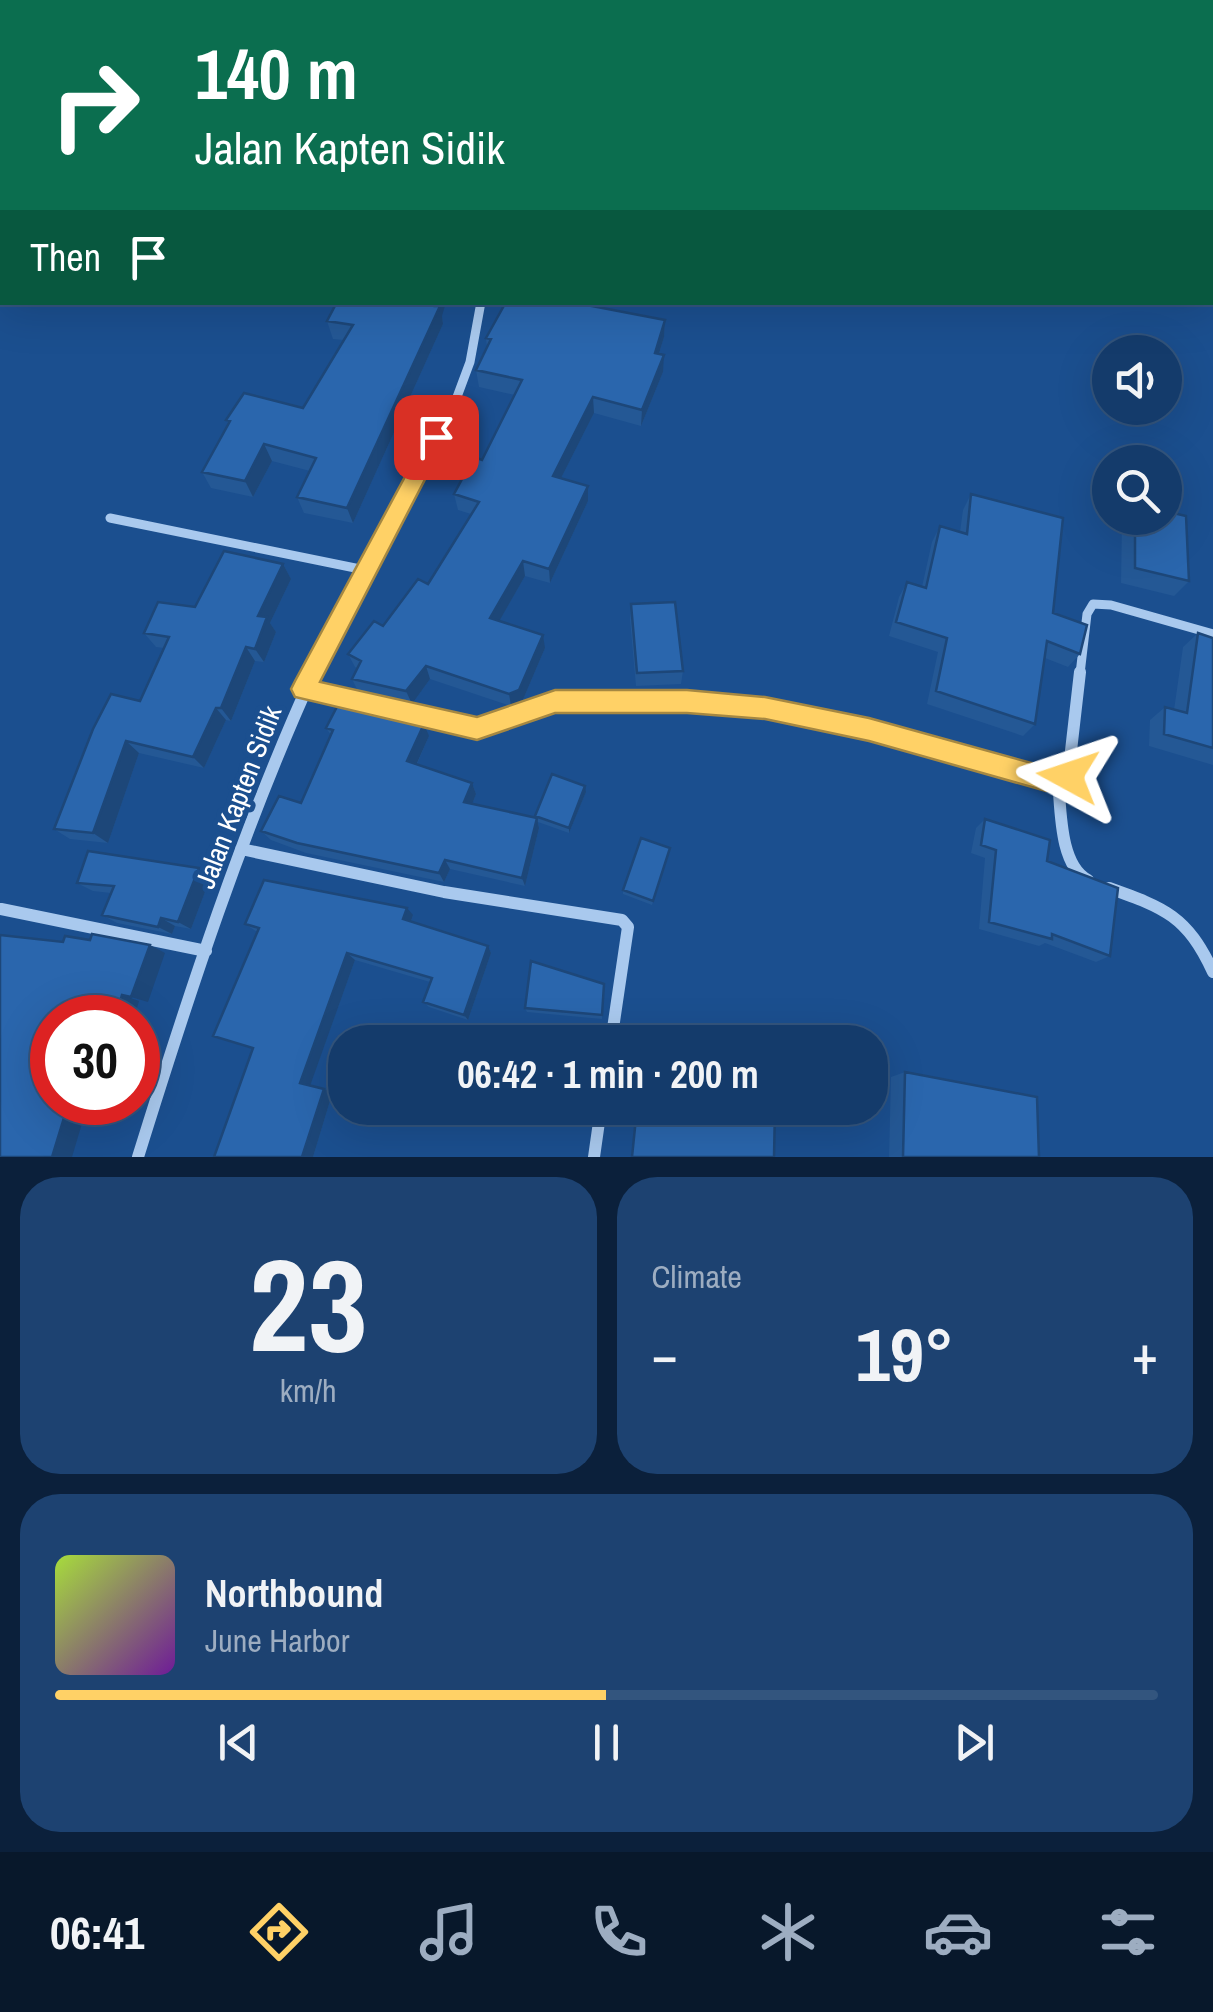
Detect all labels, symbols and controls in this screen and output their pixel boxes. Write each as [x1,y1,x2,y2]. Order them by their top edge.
text: 140 m [195,27,358,121]
icon: right [30,40,160,170]
text: Jalan Kapten Sidik [195,117,505,178]
icon: arrive [121,230,176,285]
text: Then [30,232,101,283]
map controls [1092,335,1182,535]
button: sound [1092,335,1182,425]
pin [394,395,479,480]
icon: arrive [409,410,464,465]
button: search [1092,445,1182,535]
street label: Jalan Kapten Sidik [186,700,290,894]
position arrow [1016,724,1120,828]
speed limit sign: 30 [30,995,160,1125]
text: 06:42 · 1 min · 200 m [457,1049,759,1100]
text: 23 [249,1216,368,1392]
text: Climate [652,1255,742,1298]
text: 19° [856,1303,954,1404]
text: − [652,1317,678,1391]
text: + [1132,1317,1158,1391]
text: km/h [280,1369,337,1412]
text: Northbound [205,1568,383,1619]
text: June Harbor [205,1619,349,1662]
icon: previous [211,1715,266,1770]
icon: pause [579,1715,634,1770]
icon: next [947,1715,1002,1770]
icon: directions [244,1897,314,1967]
icon: music [414,1897,484,1967]
icon: phone [584,1897,654,1967]
icon: climate [753,1897,823,1967]
icon: car [923,1897,993,1967]
icon: filters [1093,1897,1163,1967]
text: 06:41 [50,1902,144,1963]

